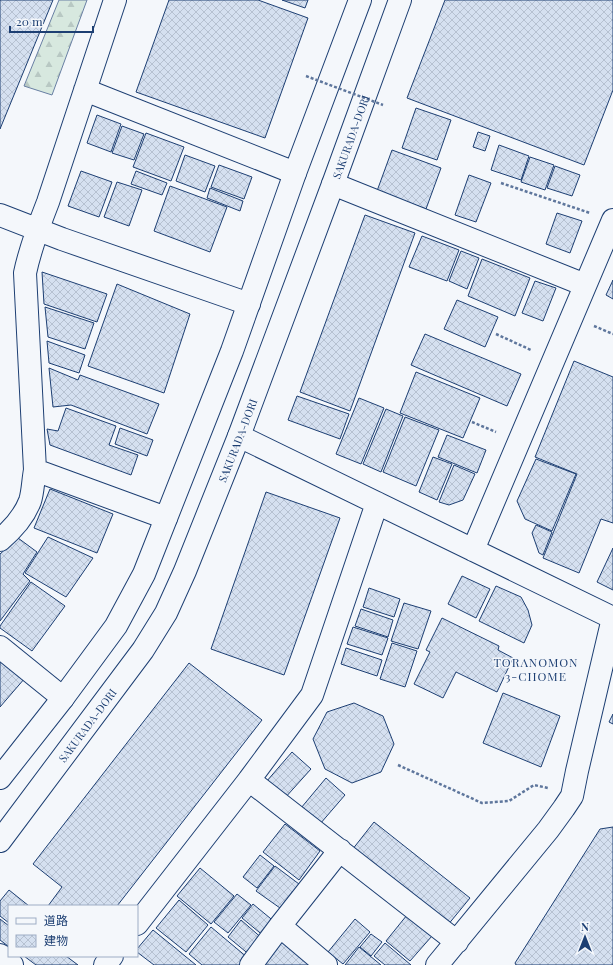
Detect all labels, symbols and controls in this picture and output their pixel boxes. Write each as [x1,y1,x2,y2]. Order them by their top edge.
scale bar [10,8,93,34]
text: 20 m [16,13,43,29]
street label: SAKURADA-DORI [328,92,372,181]
street label: SAKURADA-DORI [214,396,260,484]
district label: TORANOMON 3-CHOME [493,654,579,684]
street label: SAKURADA-DORI [54,685,120,765]
legend [8,905,138,957]
text: 道路 [44,912,68,928]
north arrow [565,917,605,957]
text: N [581,919,589,934]
text: 建物 [44,932,68,948]

